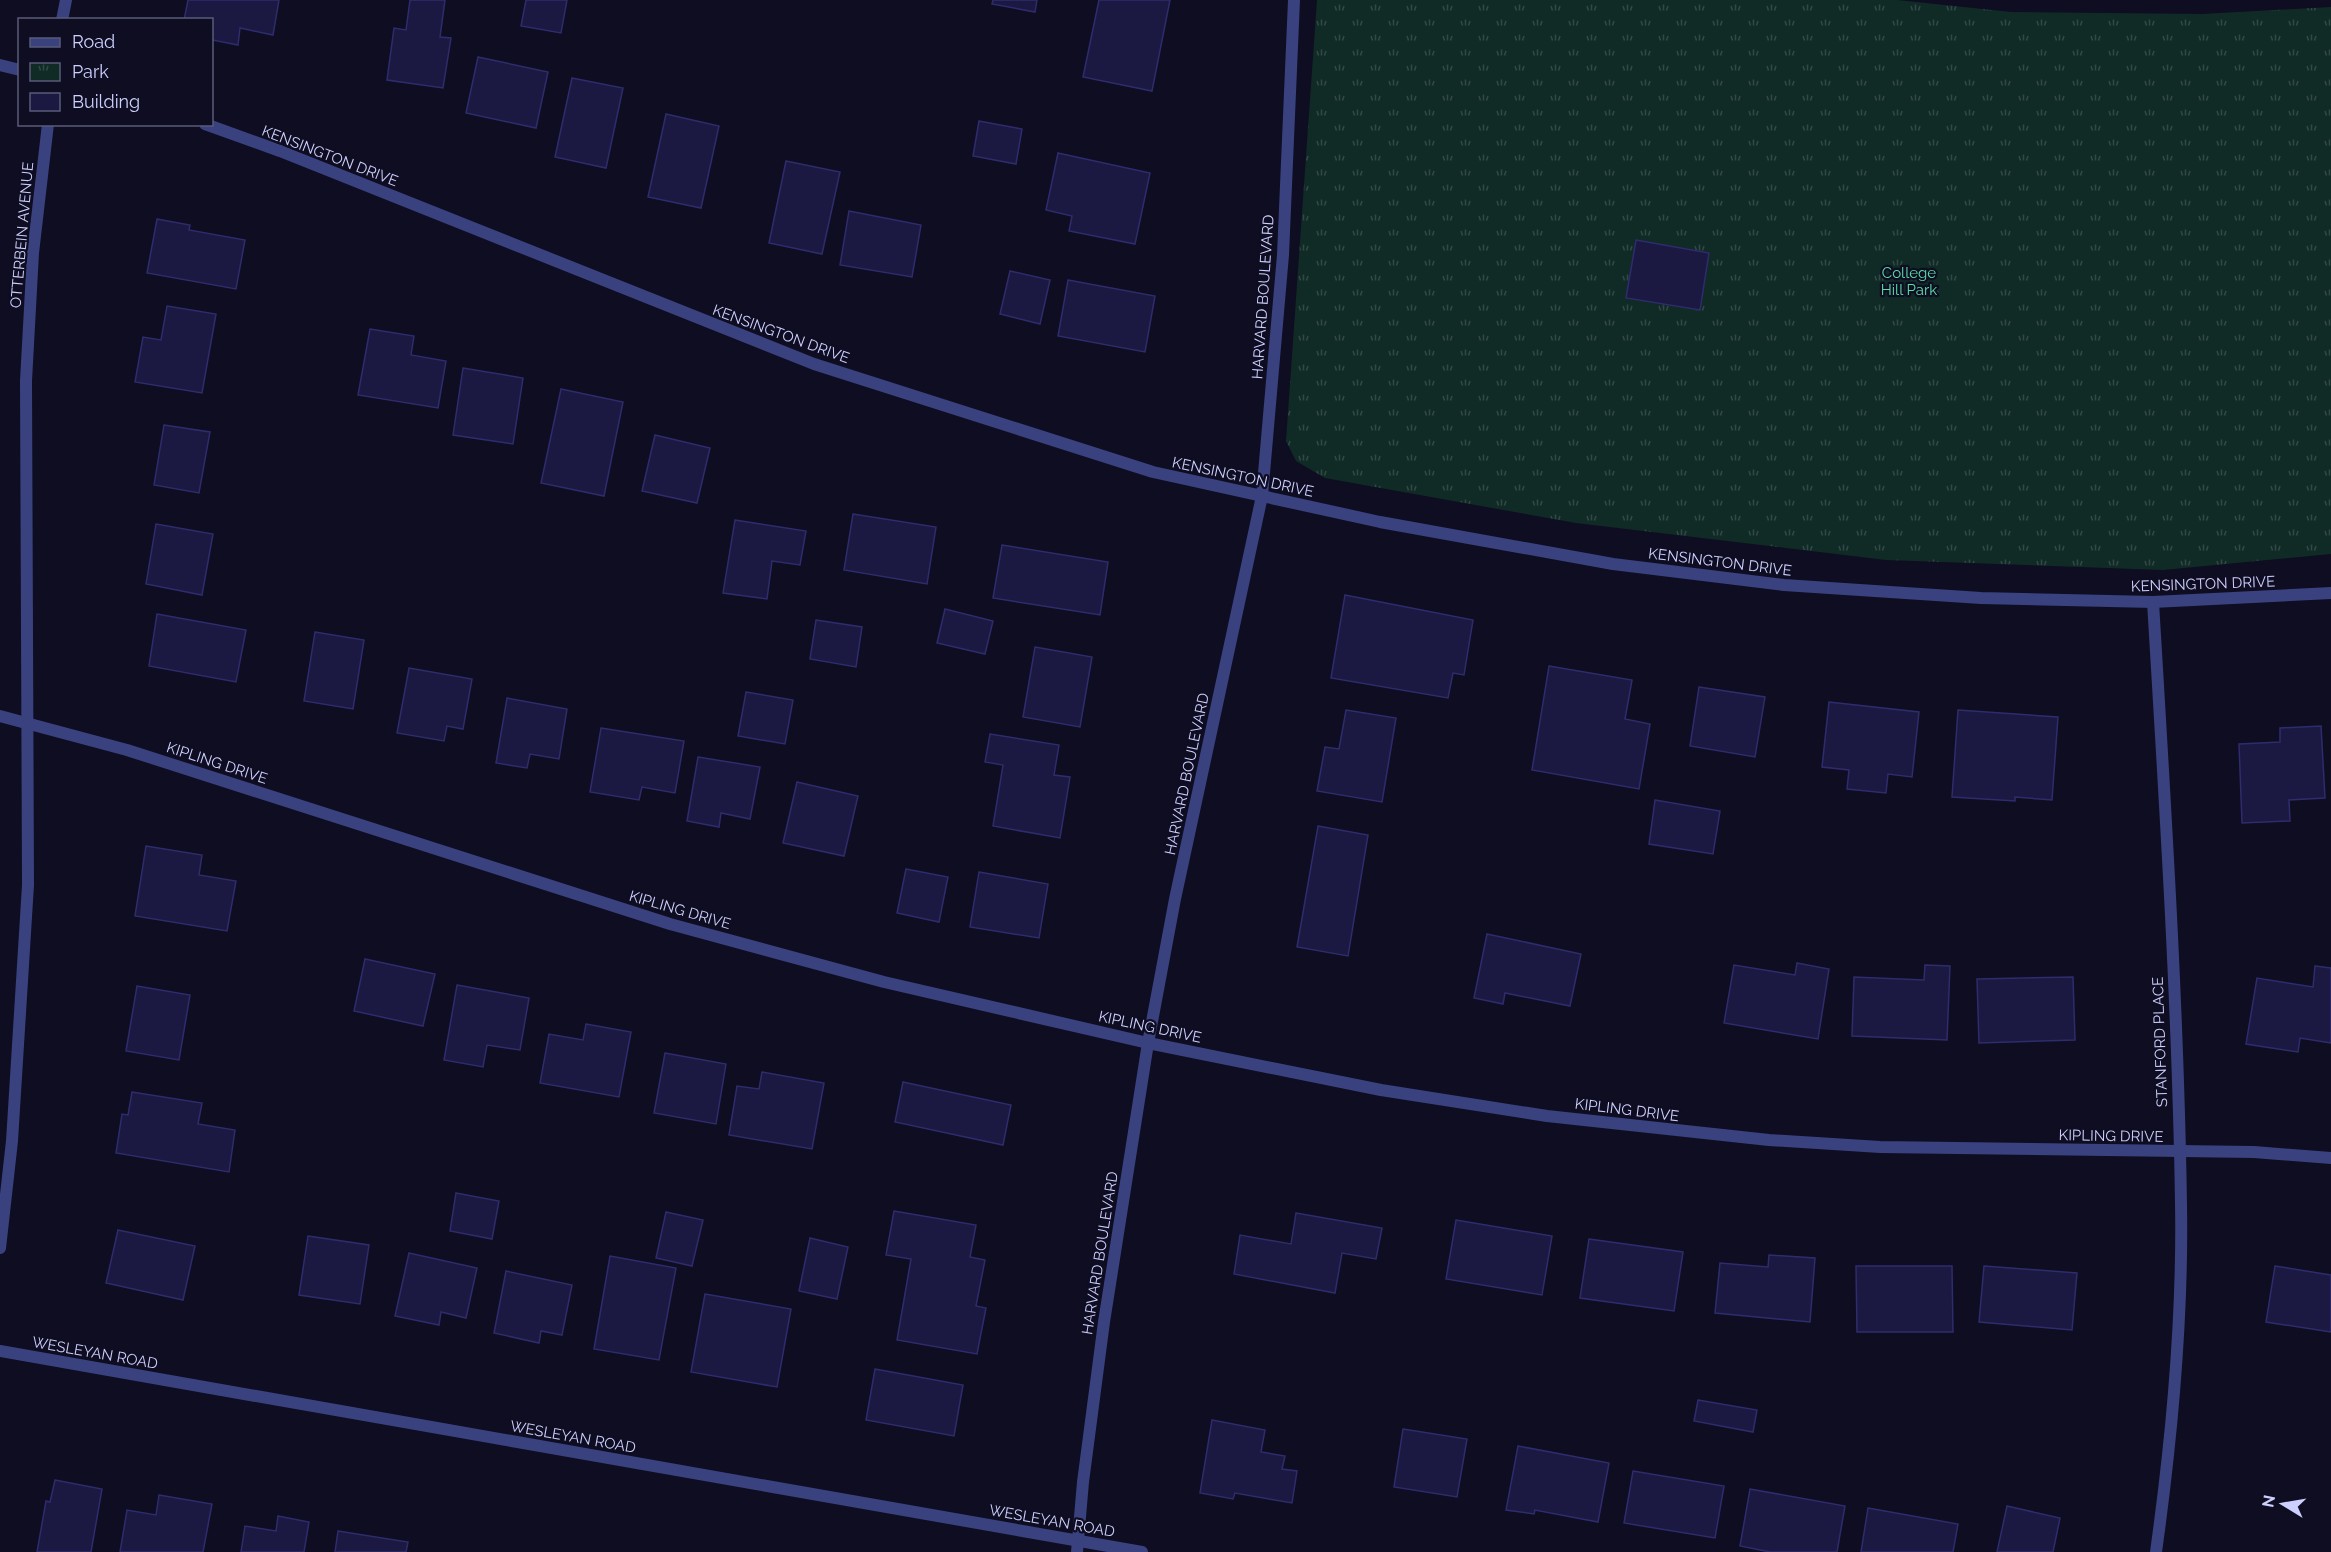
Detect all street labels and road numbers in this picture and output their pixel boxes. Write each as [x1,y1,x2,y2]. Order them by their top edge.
street label: KENSINGTON DRIVE [259,122,401,190]
street label: OTTERBEIN AVENUE [7,161,37,309]
street label: HARVARD BOULEVARD [1248,214,1278,380]
street label: KENSINGTON DRIVE [710,301,852,367]
street label: KENSINGTON DRIVE [1171,453,1315,501]
street label: KENSINGTON DRIVE [1647,544,1793,580]
street label: KENSINGTON DRIVE [2131,572,2275,596]
street label: HARVARD BOULEVARD [1161,691,1213,857]
street label: KIPLING DRIVE [164,738,270,788]
street label: KIPLING DRIVE [627,887,733,933]
street label: STANFORD PLACE [2149,977,2171,1107]
street label: KIPLING DRIVE [1097,1007,1203,1047]
street label: KIPLING DRIVE [1574,1095,1680,1125]
street label: KIPLING DRIVE [2058,1126,2164,1146]
street label: HARVARD BOULEVARD [1078,1170,1122,1336]
street label: WESLEYAN ROAD [31,1333,160,1373]
street label: WESLEYAN ROAD [509,1417,638,1457]
street label: WESLEYAN ROAD [988,1501,1117,1541]

